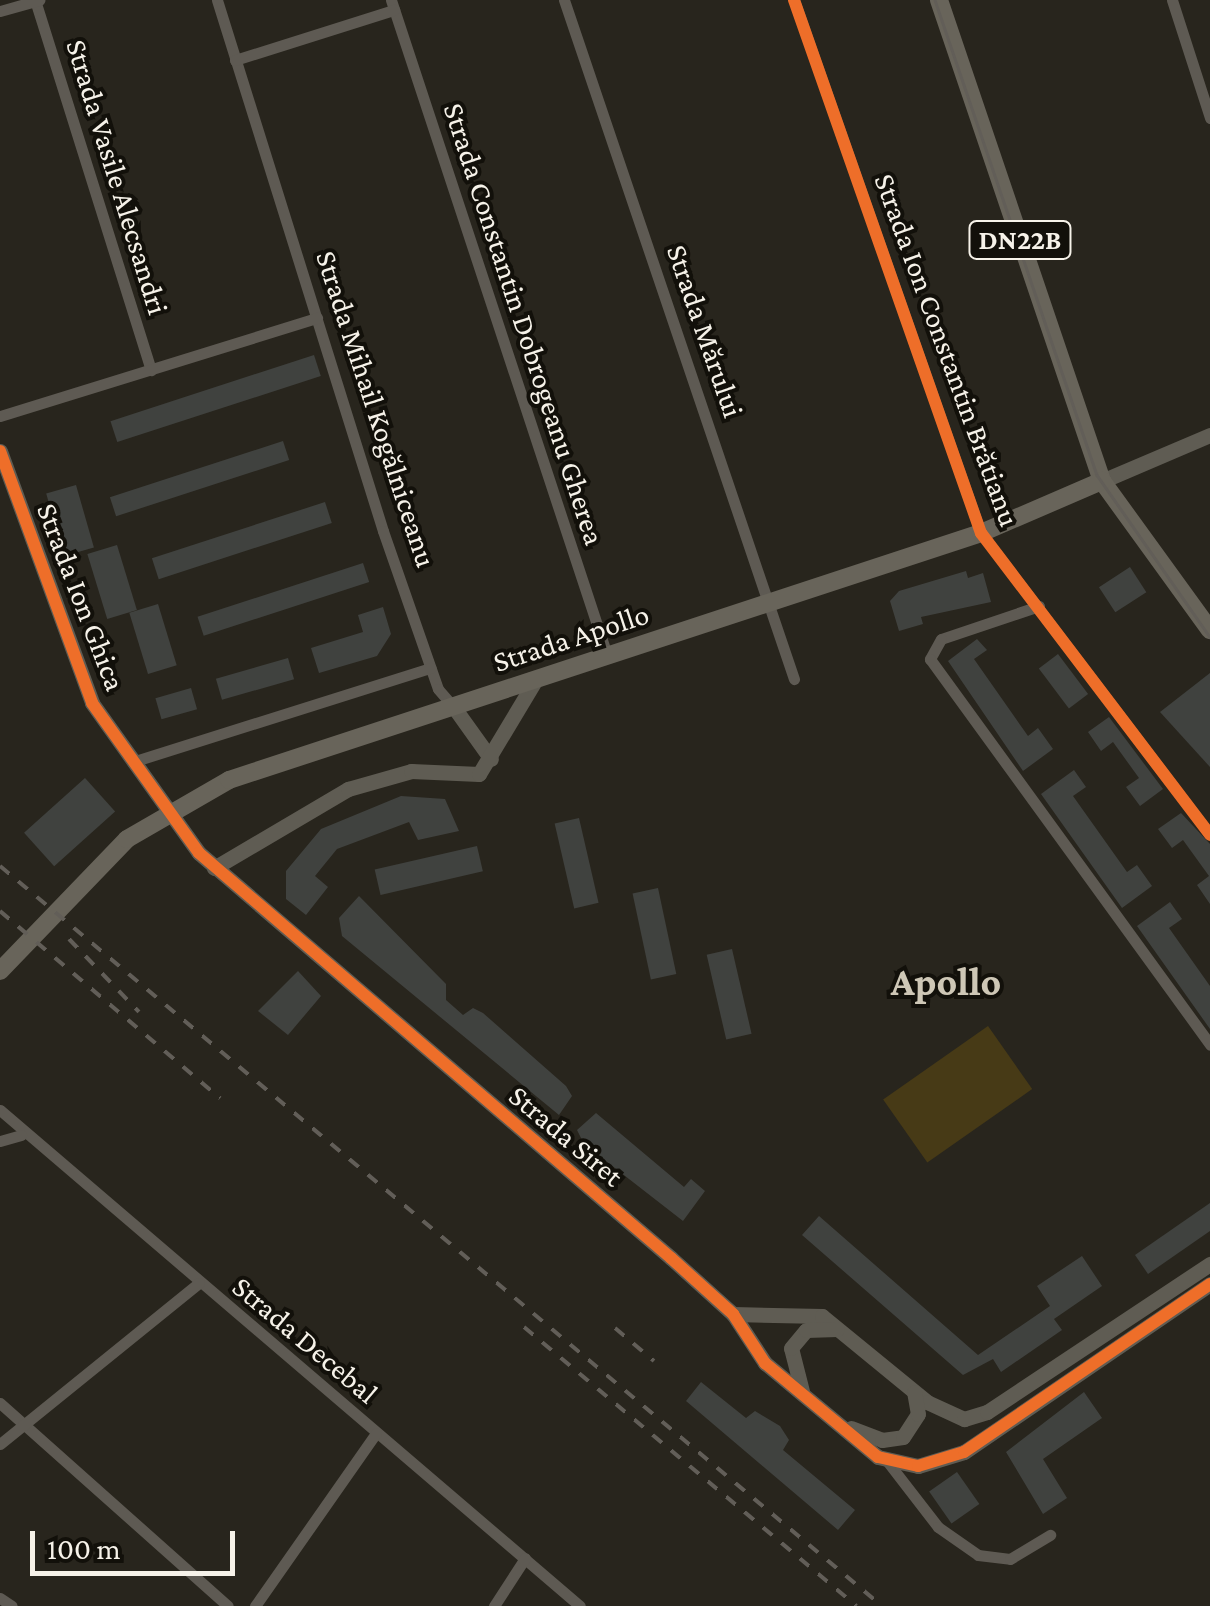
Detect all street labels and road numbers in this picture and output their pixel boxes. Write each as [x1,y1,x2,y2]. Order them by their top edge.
street label: Strada Vasile Alecsandri [58,35,176,319]
street label: Strada Constantin Dobrogeanu Gherea [435,99,613,549]
street label: Strada Ion Constantin Brătianu [866,169,1028,531]
road number: DN22B [968,217,1072,263]
street label: Strada Mărului [659,240,751,422]
street label: Strada Mihail Kogălniceanu [308,246,444,572]
street label: Strada Ion Ghica [29,498,133,696]
street label: Strada Apollo [489,596,653,680]
street label: Strada Siret [501,1078,631,1194]
street label: Strada Decebal [225,1269,385,1411]

